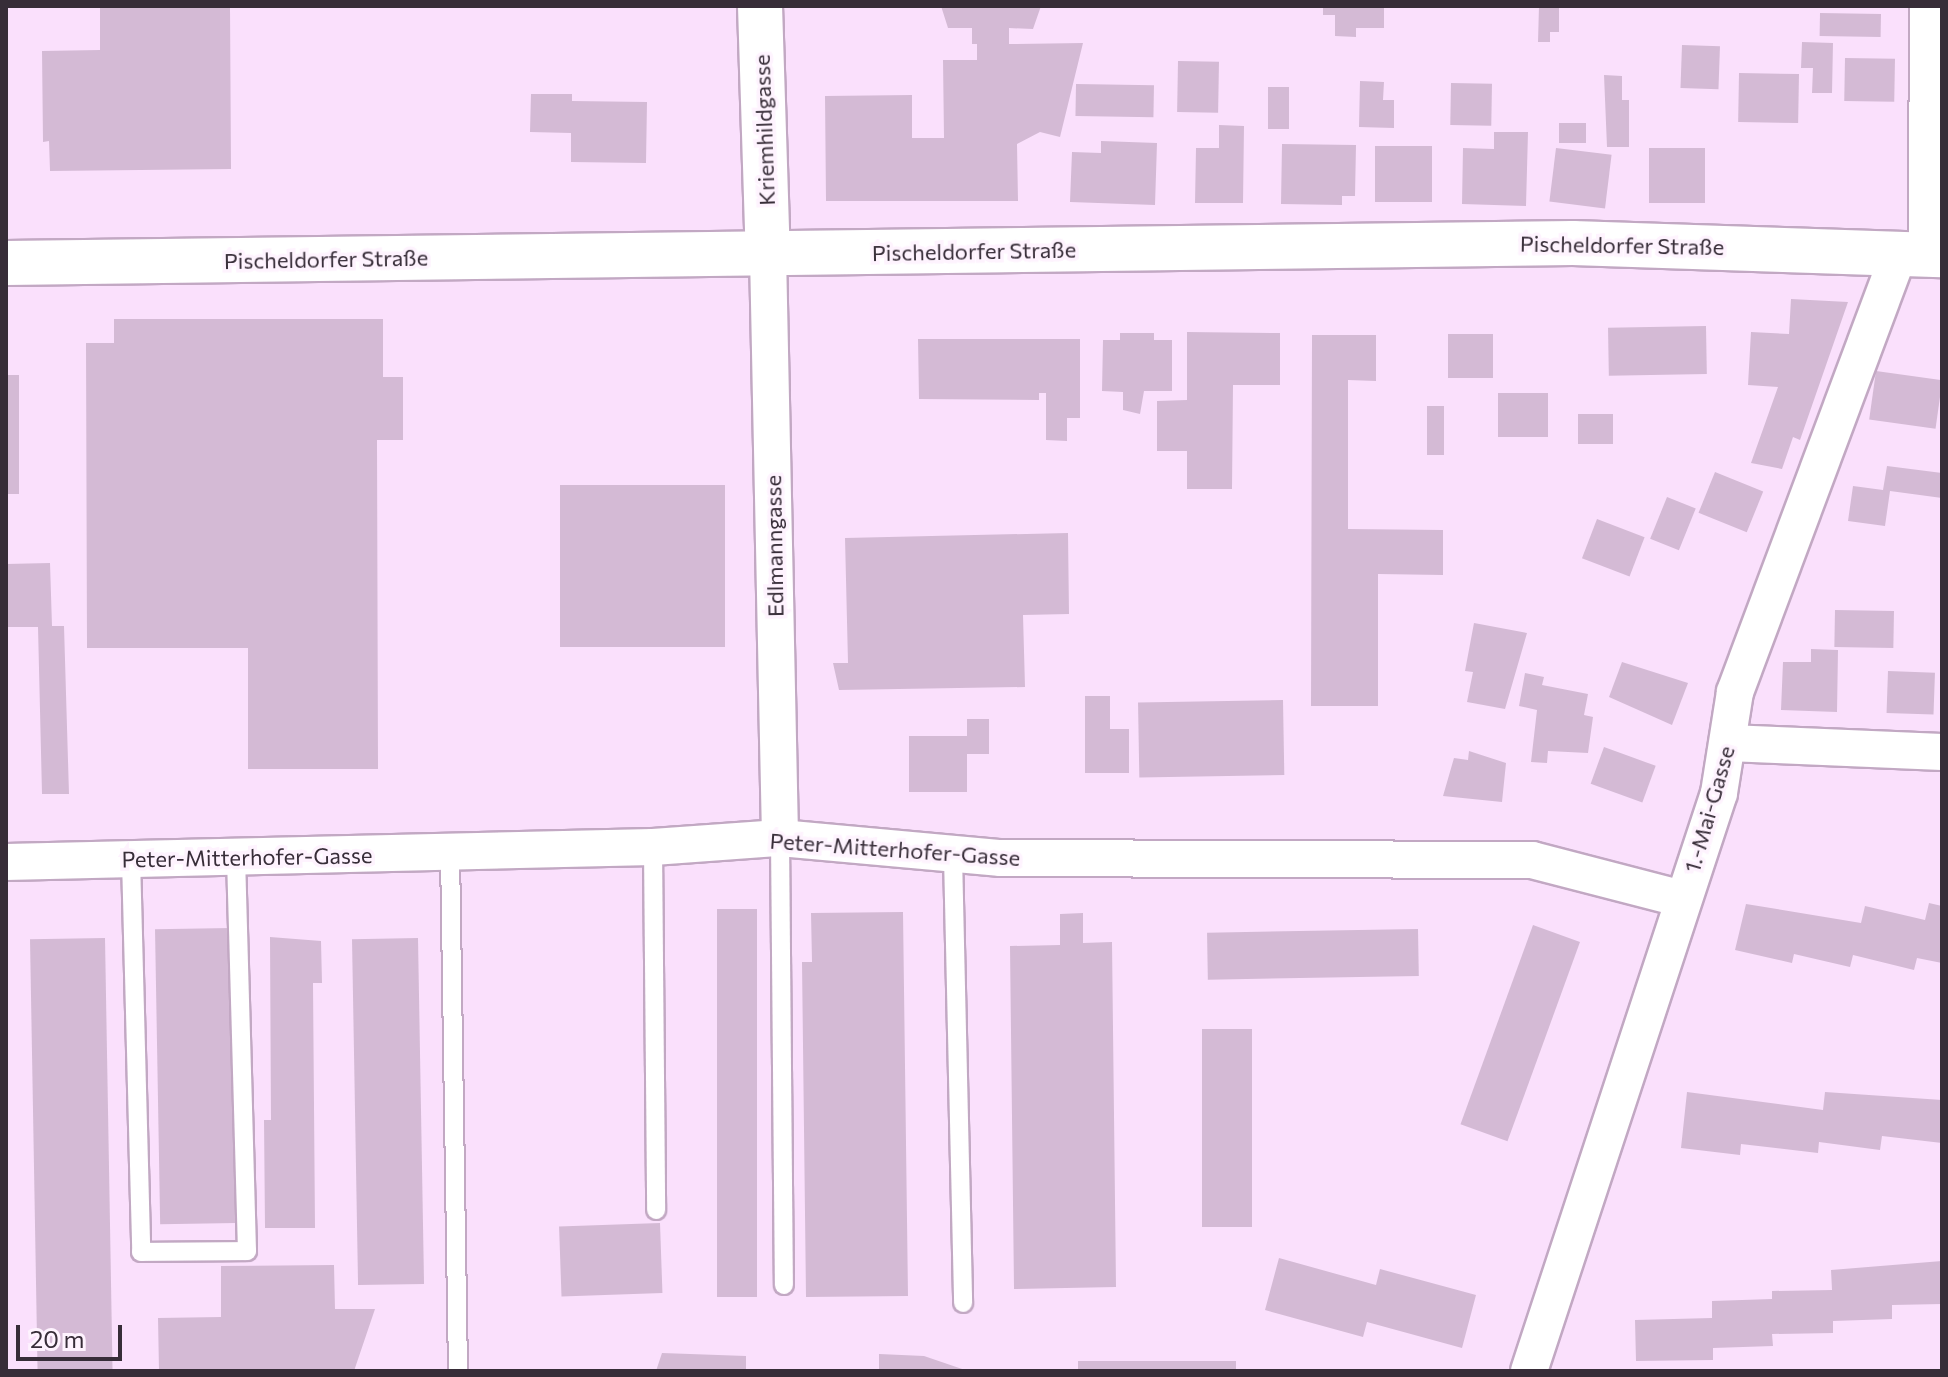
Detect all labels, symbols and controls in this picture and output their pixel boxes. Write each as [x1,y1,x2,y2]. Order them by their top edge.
street label: Kriemhildgasse [748,54,780,206]
street label: Pischeldorfer Straße [1520,230,1724,260]
street label: Pischeldorfer Straße [872,236,1076,266]
street label: Pischeldorfer Straße [224,244,428,274]
street label: Edlmanngasse [760,475,788,617]
street label: 1.-Mai-Gasse [1678,743,1740,875]
street label: Peter-Mitterhofer-Gasse [769,827,1021,871]
street label: Peter-Mitterhofer-Gasse [121,842,373,872]
scale bar [20,1309,126,1359]
text: 20 m [30,1324,84,1353]

